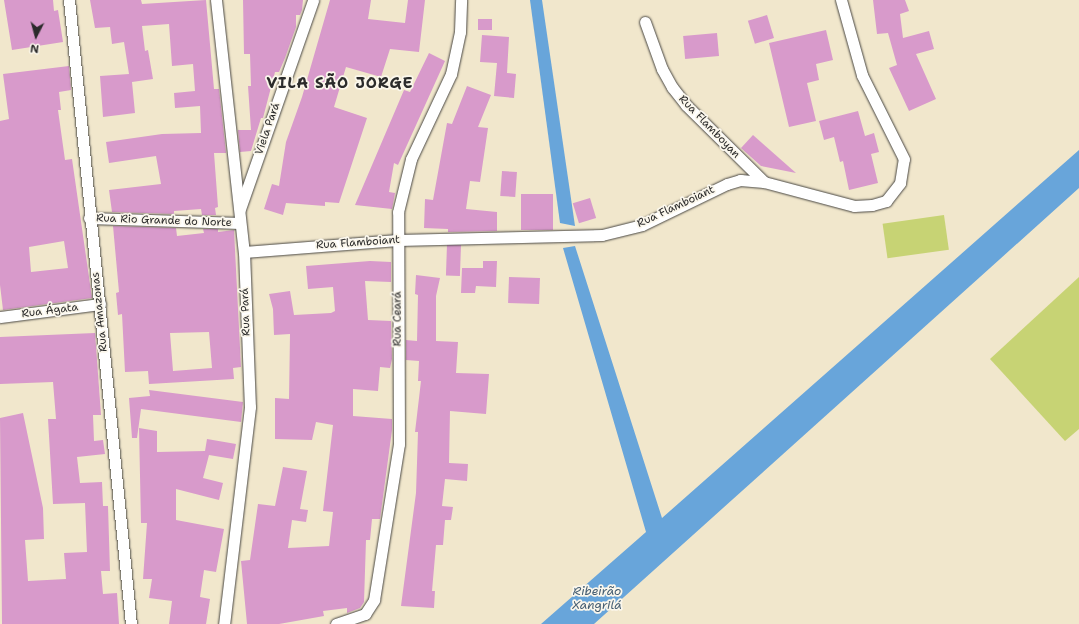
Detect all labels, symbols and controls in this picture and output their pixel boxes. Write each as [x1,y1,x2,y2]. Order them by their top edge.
north arrow [16,16,56,56]
text: N [30,41,40,56]
district label: VILA SÃO JORGE [267,75,413,93]
street label: Rua Flamboyan [676,93,742,161]
street label: Viela Pará [253,101,283,157]
street label: Rua Flamboiant [635,183,717,231]
street label: Rua Rio Grande do Norte [96,212,232,230]
street label: Rua Flamboiant [316,233,400,253]
street label: Rua Amazonas [89,271,111,353]
street label: Rua Pará [239,288,253,336]
street label: Rua Ceará [391,292,405,346]
street label: Rua Ágata [21,301,79,321]
water label: Ribeirão Xangrilá [572,585,622,613]

